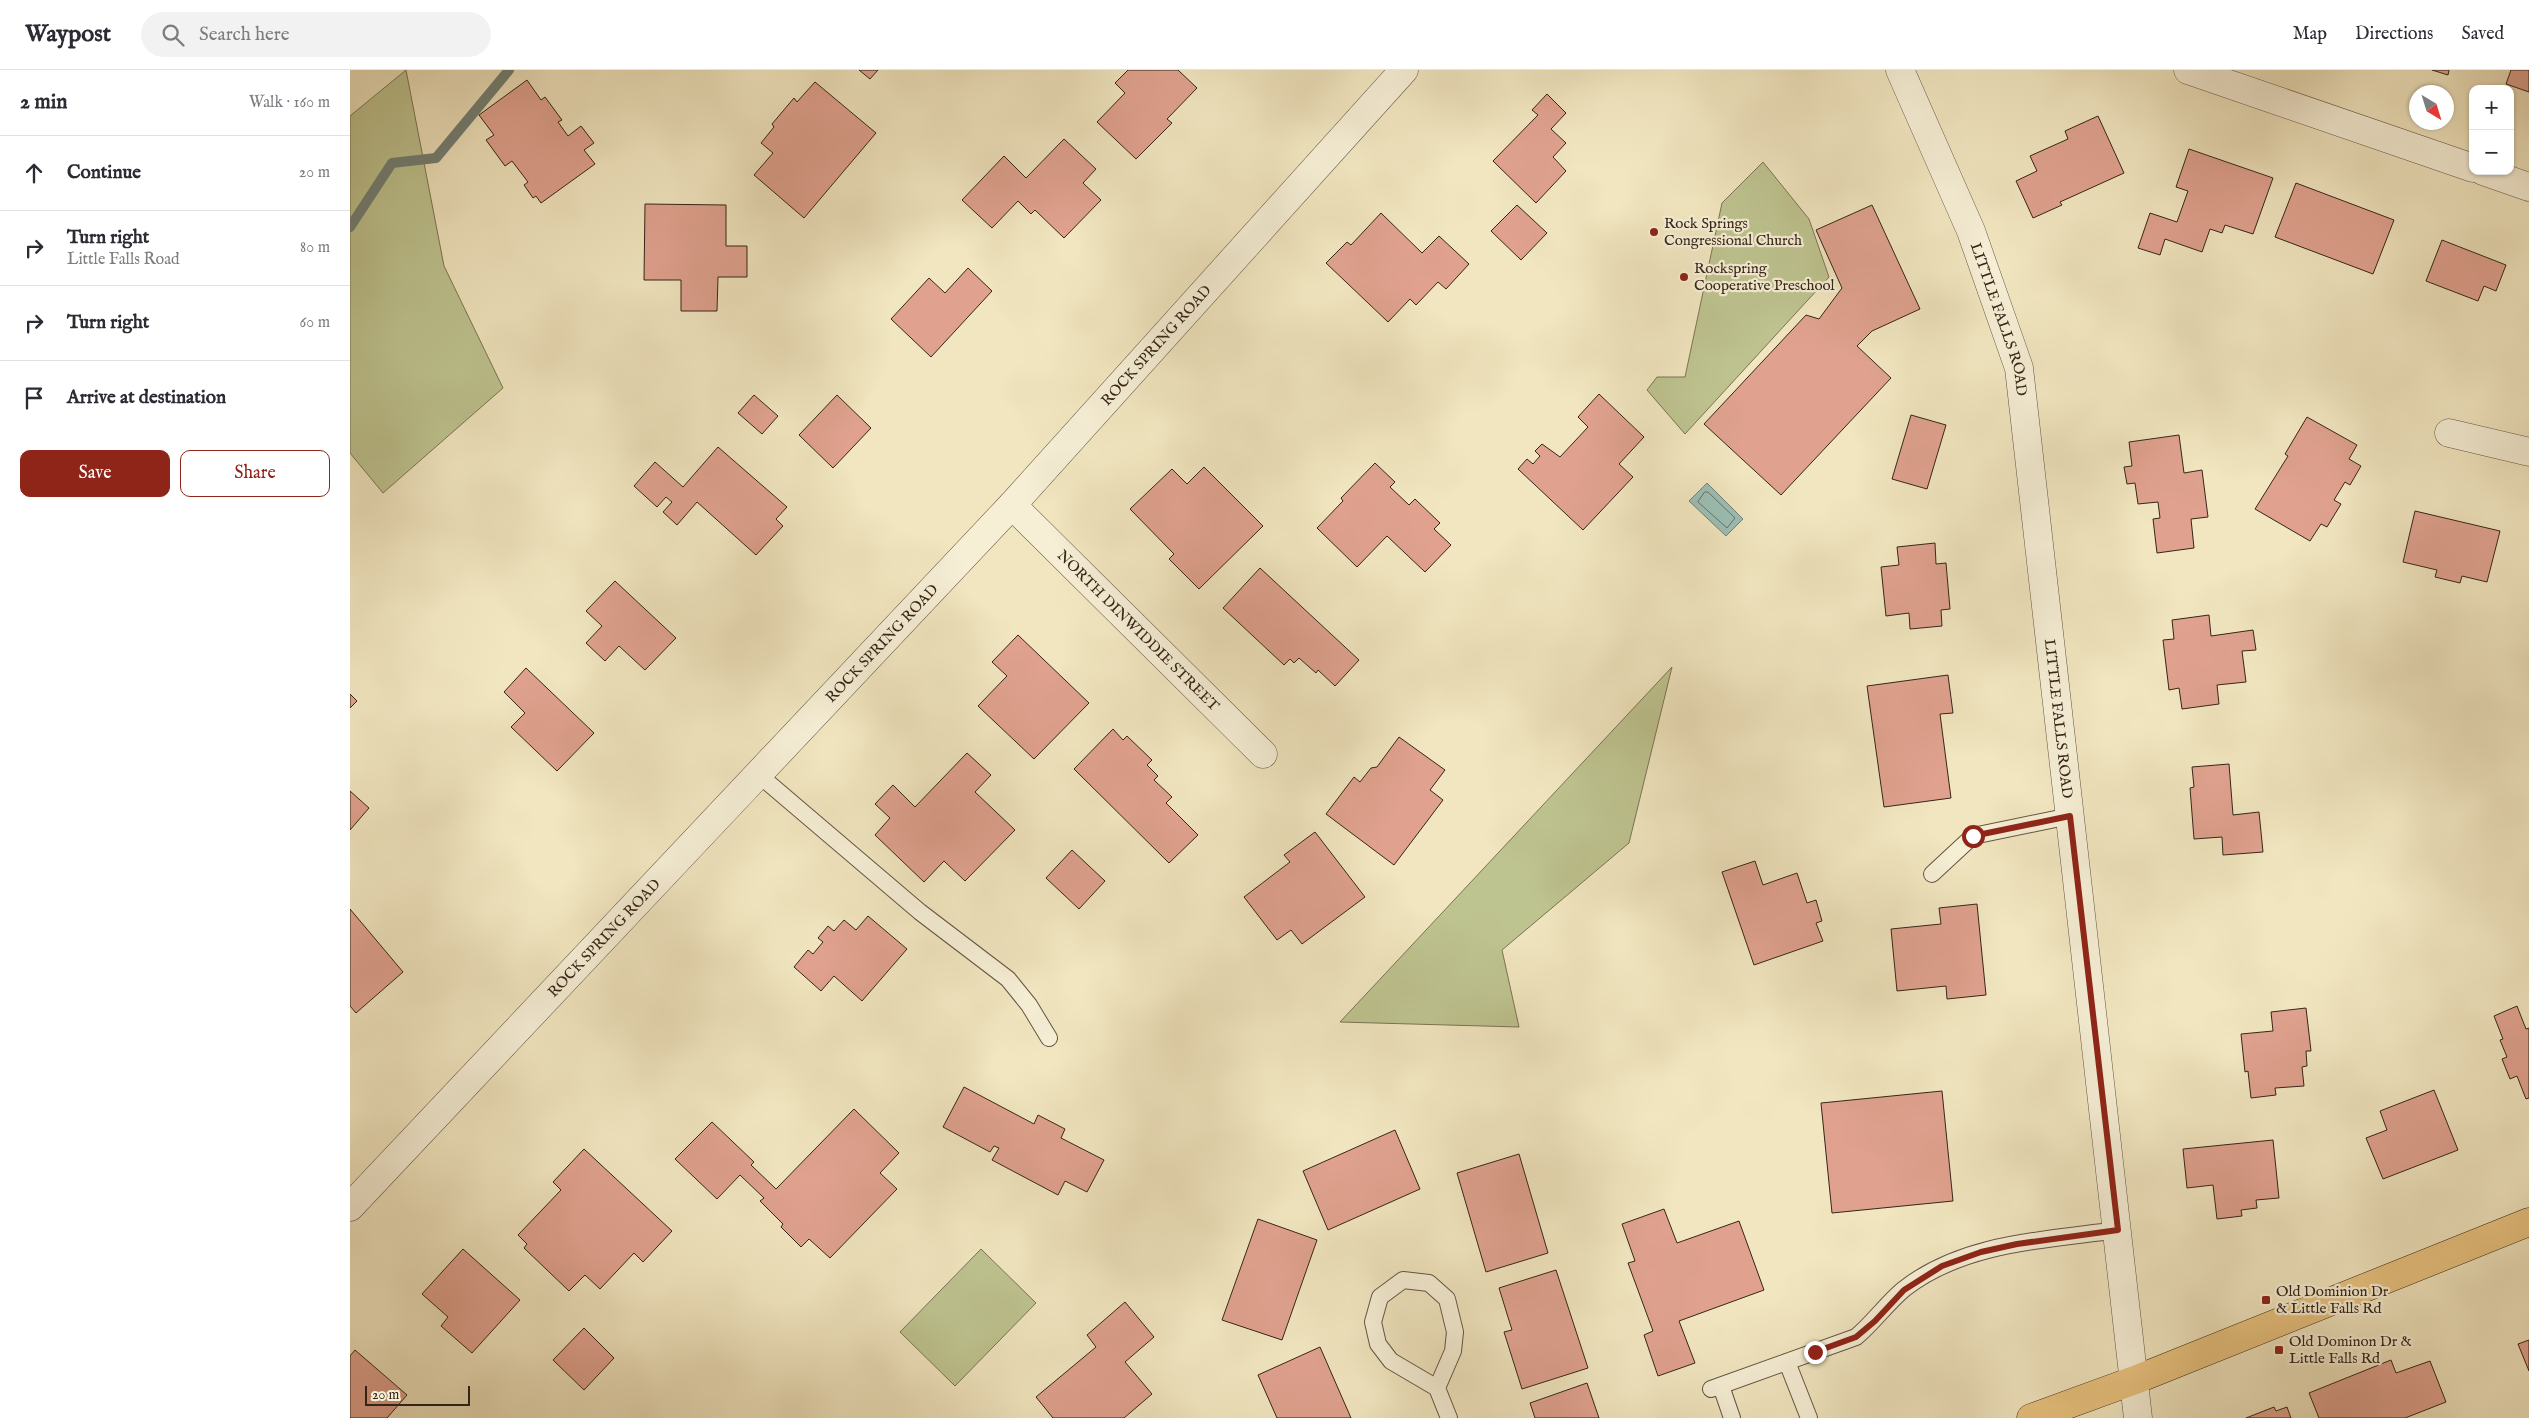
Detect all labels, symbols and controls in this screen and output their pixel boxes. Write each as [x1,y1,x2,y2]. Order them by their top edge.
search box [141,12,491,57]
text: Waypost [25,19,111,50]
icon: search [159,21,187,49]
text: Search here [199,23,290,47]
text: Map [2293,23,2327,46]
text: Directions [2355,23,2433,46]
text: Saved [2461,23,2504,46]
north arrow [2409,85,2454,130]
map controls [2469,85,2514,175]
button: + [2469,85,2514,130]
text: 2 min [20,89,67,116]
text: Walk · 160 m [249,93,330,113]
button: − [2469,130,2514,175]
icon: ahead [20,159,48,187]
text: Continue [67,161,141,185]
text: 20 m [299,163,330,183]
place label: Rock Springs Congressional Church [1664,214,1802,250]
text: Turn right [67,226,149,250]
marker: Rock Springs Congressional Church [1648,226,1660,238]
icon: right [20,234,48,262]
text: 80 m [300,238,330,258]
street label: LITTLE FALLS ROAD [1966,240,2032,397]
text: Little Falls Road [67,250,180,270]
place label: Rockspring Cooperative Preschool [1694,259,1836,295]
marker: Rockspring Cooperative Preschool [1678,271,1690,283]
street label: ROCK SPRING ROAD [1097,281,1215,410]
icon: right [20,309,48,337]
text: Turn right [67,311,149,335]
text: 60 m [300,313,330,333]
icon: arrive [20,384,48,412]
text: Arrive at destination [67,386,226,410]
button: Save [20,450,170,497]
button: Share [180,450,330,497]
street label: NORTH DINWIDDIE STREET [1053,546,1224,715]
street label: ROCK SPRING ROAD [821,580,942,706]
street label: LITTLE FALLS ROAD [2040,638,2077,799]
route start [1962,825,1985,848]
street label: ROCK SPRING ROAD [543,875,664,1001]
place label: Old Dominion Dr & Little Falls Rd [2276,1282,2389,1318]
marker: Old Dominion Dr & Little Falls Rd [2260,1294,2272,1306]
place label: Old Dominon Dr & Little Falls Rd [2289,1332,2412,1368]
route end [1804,1341,1827,1364]
marker: Old Dominon Dr & Little Falls Rd [2273,1344,2285,1356]
scale bar [365,1383,470,1406]
text: 20 m [372,1386,399,1404]

